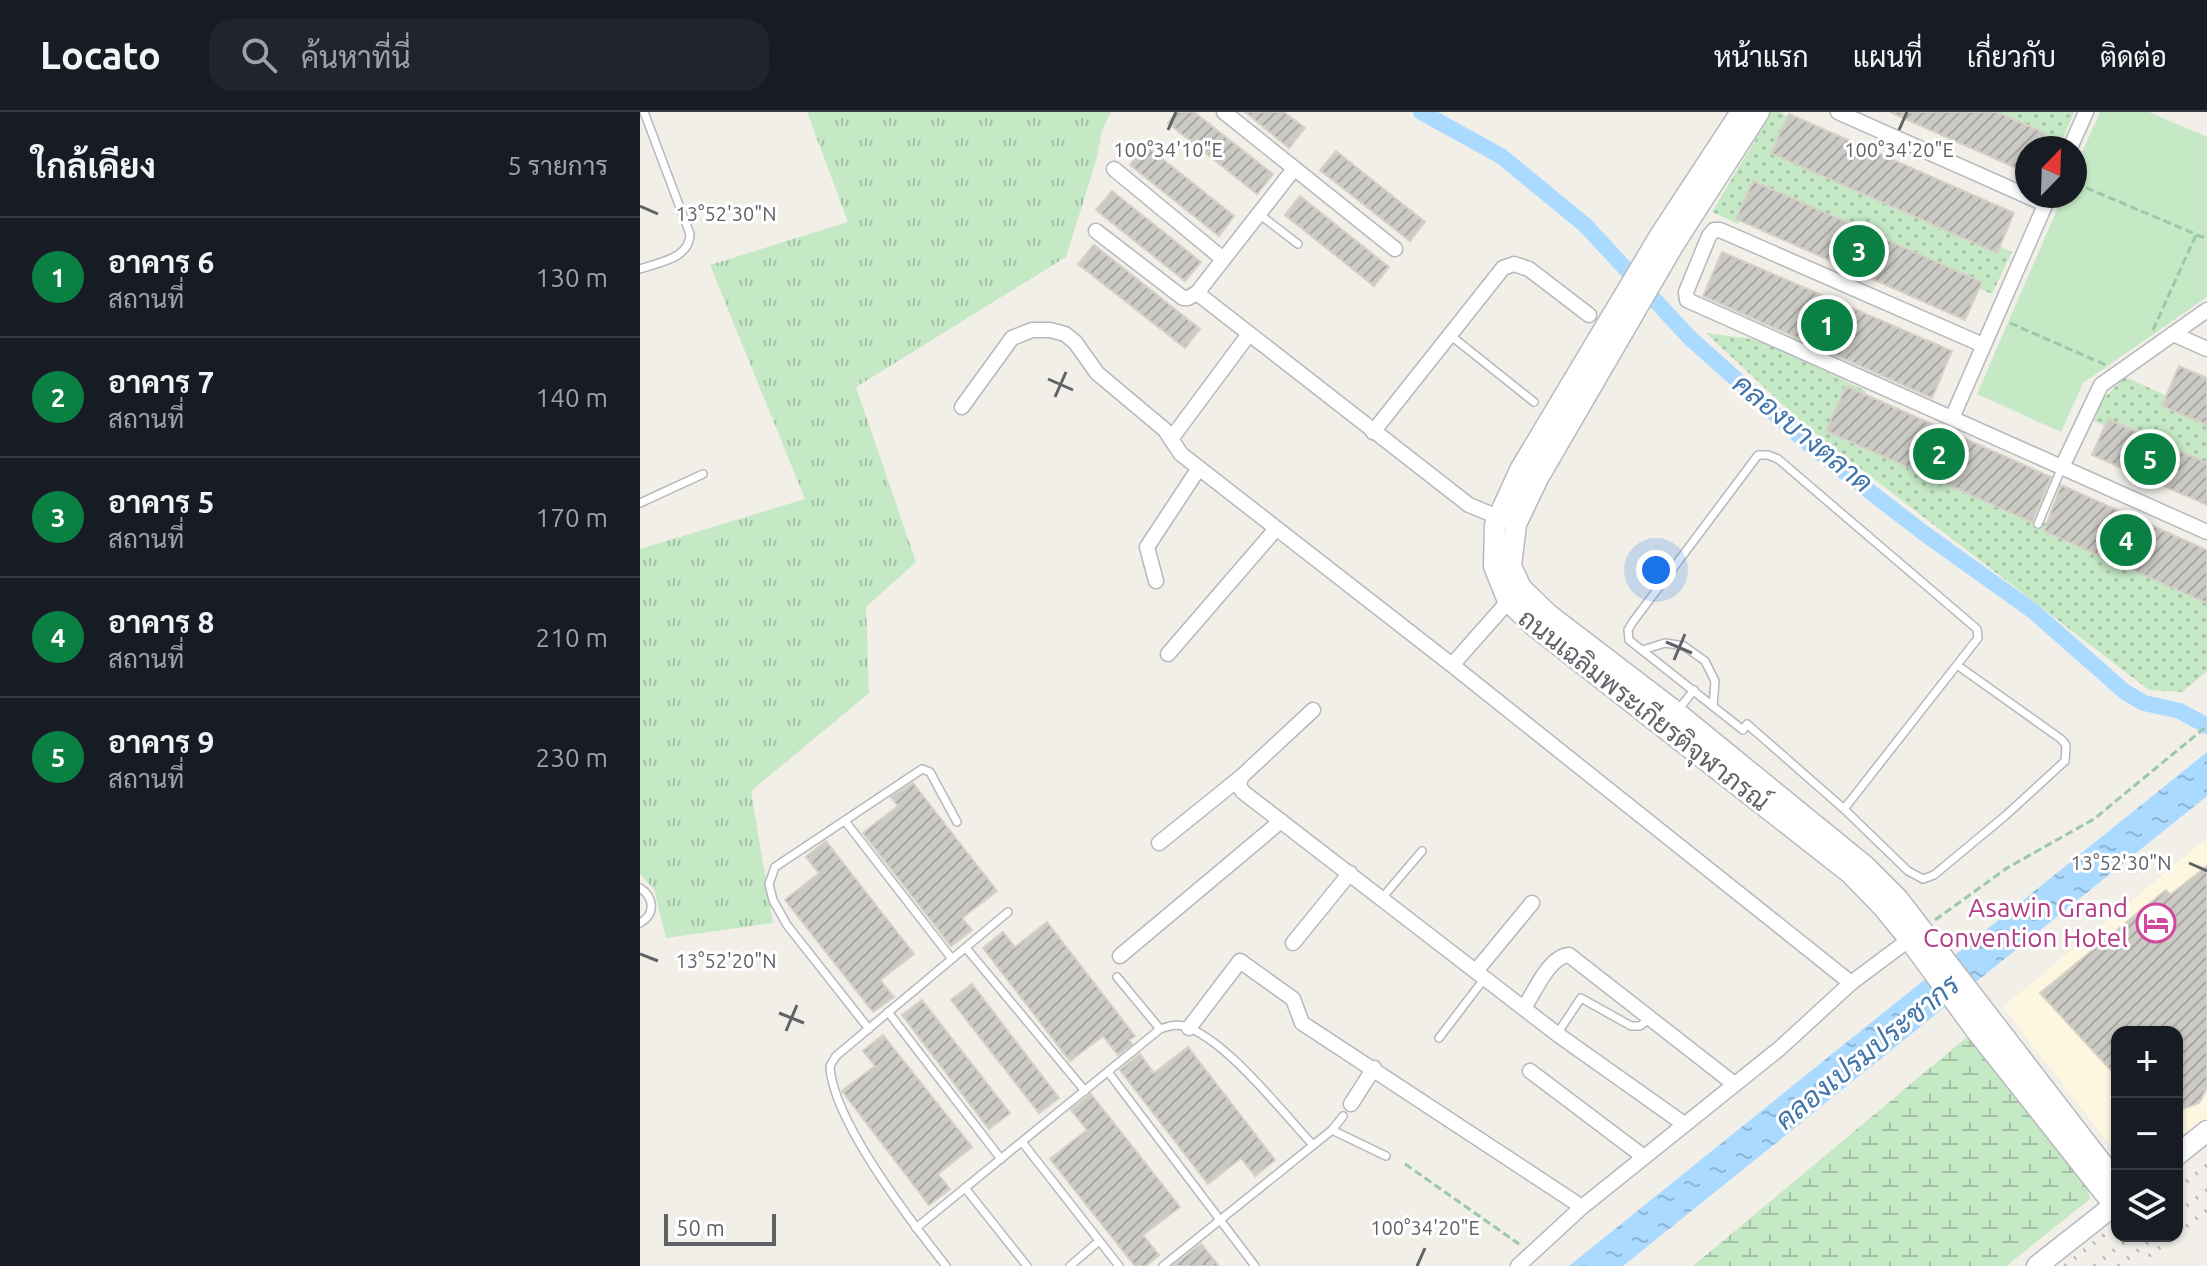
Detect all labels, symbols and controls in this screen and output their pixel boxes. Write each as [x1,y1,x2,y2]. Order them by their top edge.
search box [209,19,769,91]
icon: search [237,33,281,77]
text: Locato [40,34,161,76]
text: ค้นหาที่นี่ [301,40,411,74]
text: หน้าแรก [1714,41,1809,72]
text: แผนที่ [1853,41,1923,72]
text: เกี่ยวกับ [1967,41,2056,72]
text: ติดต่อ [2100,41,2167,72]
north arrow [2015,136,2087,208]
text: 100°34'10"E [1113,138,1223,161]
text: 100°34'20"E [1844,138,1954,161]
text: ใกล้เคียง [32,146,156,184]
text: 5 รายการ [507,151,608,180]
text: 13°52'30"N [675,202,777,225]
pin: 3 [1833,221,1885,281]
text: อาคาร 6 [108,245,214,279]
text: 1 [51,263,65,292]
text: 130 m [536,263,608,292]
text: สถานที่ [108,284,184,313]
pin: 1 [1801,295,1853,355]
text: อาคาร 7 [108,365,214,399]
water label: คลองบางตลาด [1727,367,1879,498]
text: 2 [51,383,65,412]
text: 140 m [536,383,608,412]
text: สถานที่ [108,404,184,433]
pin: 2 [1913,424,1965,484]
pin: 5 [2124,429,2176,489]
text: อาคาร 5 [108,485,214,519]
text: 3 [51,503,65,532]
text: 170 m [536,503,608,532]
pin: 4 [2100,510,2152,570]
text: สถานที่ [108,524,184,553]
your location [1636,550,1676,590]
street label: ถนนเฉลิมพระเกียรติจุฬาภรณ์ [1511,601,1776,819]
text: อาคาร 8 [108,605,214,639]
text: 4 [51,623,65,652]
text: 210 m [536,623,608,652]
text: สถานที่ [108,644,184,673]
text: อาคาร 9 [108,725,214,759]
text: 5 [51,743,65,772]
text: 230 m [536,743,608,772]
text: สถานที่ [108,764,184,793]
text: 13°52'30"N [2070,851,2172,874]
place label: Asawin Grand Convention Hotel [1923,893,2128,952]
hotel icon: Asawin Grand Convention Hotel [2135,902,2177,944]
text: 13°52'20"N [675,949,777,972]
water label: คลองเปรมประชากร [1769,967,1966,1135]
map controls [2111,1026,2183,1242]
button: + [2111,1026,2183,1098]
button: − [2111,1098,2183,1170]
button: layers [2111,1170,2183,1242]
scale bar [664,1210,776,1246]
text: 50 m [676,1215,725,1240]
text: 100°34'20"E [1370,1216,1480,1239]

